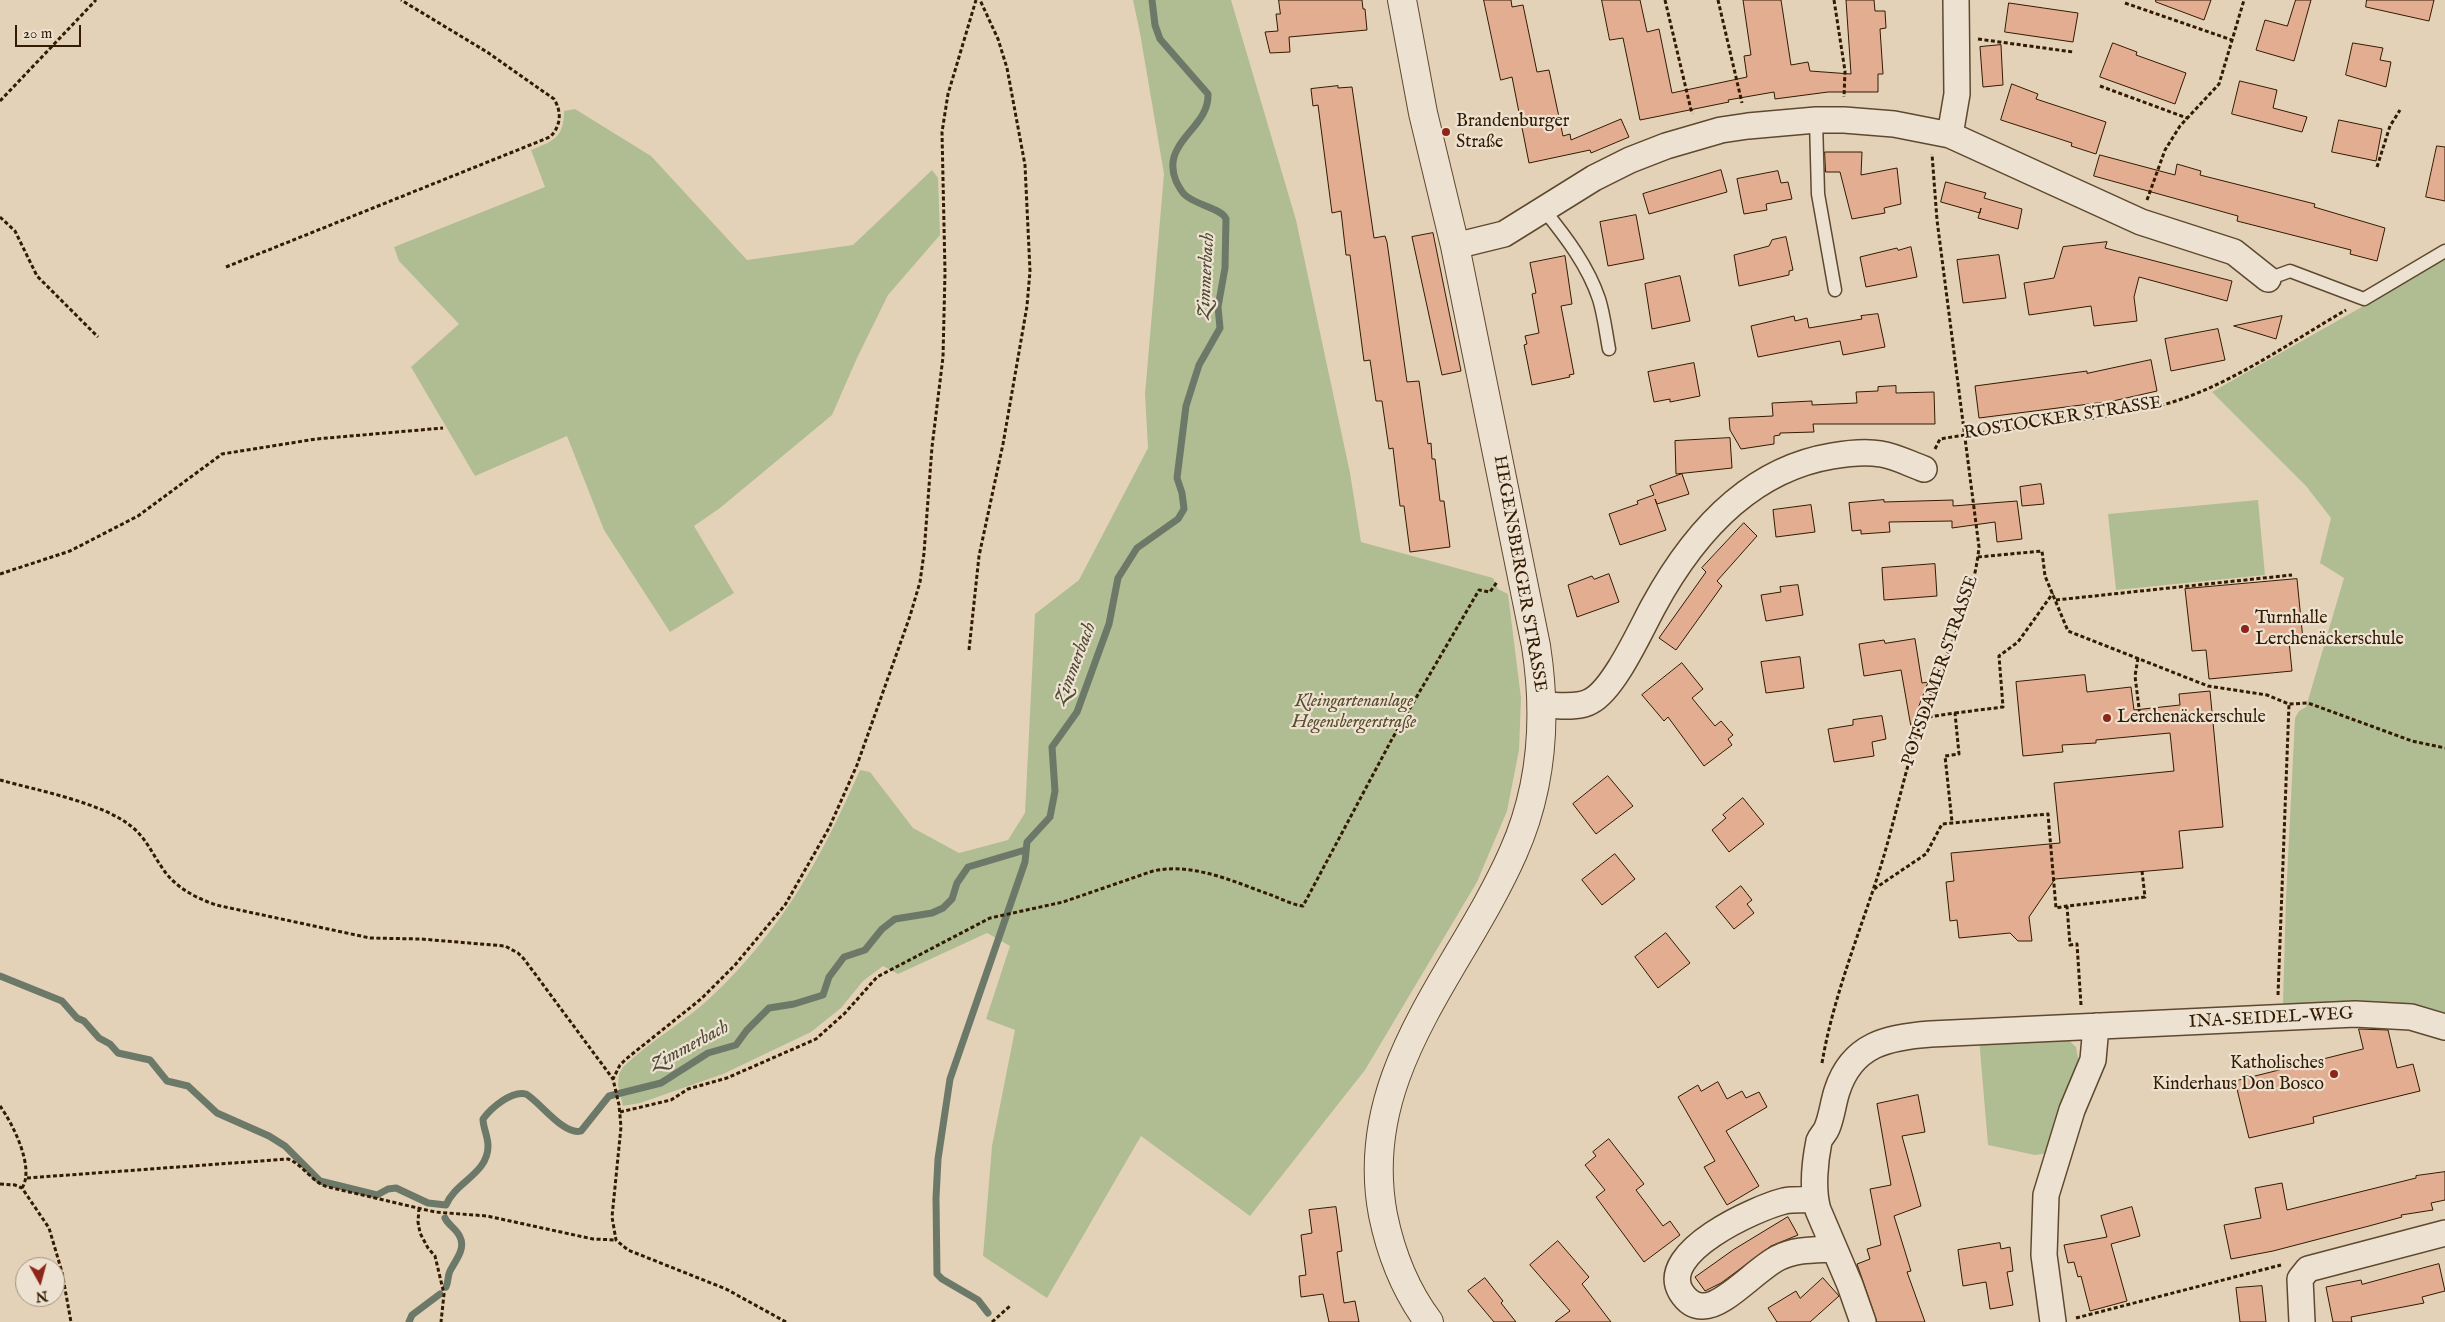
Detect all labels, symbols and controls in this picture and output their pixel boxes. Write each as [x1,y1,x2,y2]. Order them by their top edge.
scale bar [18,15,84,47]
text: 20 m [23,24,52,43]
place label: Brandenburger Straße [1456,111,1569,154]
marker: Brandenburger Straße [1440,126,1452,138]
water label: Zimmerbach [1193,232,1221,320]
street label: ROSTOCKER STRASSE [1962,393,2164,445]
street label: HEGENSBERGER STRASSE [1487,454,1551,694]
street label: POTSDAMER STRASSE [1898,573,1984,769]
place label: Turnhalle Lerchenäckerschule [2255,608,2404,650]
water label: Zimmerbach [1050,620,1102,708]
marker: Turnhalle Lerchenäckerschule [2239,623,2251,635]
park label: Kleingartenanlage Hegensbergerstraße [1292,691,1416,734]
place label: Lerchenäckerschule [2117,707,2266,729]
marker: Lerchenäckerschule [2101,712,2113,724]
street label: INA-SEIDEL-WEG [2188,1004,2354,1034]
water label: Zimmerbach [647,1017,733,1077]
place label: Katholisches Kinderhaus Don Bosco [2152,1053,2324,1096]
marker: Katholisches Kinderhaus Don Bosco [2328,1068,2340,1080]
north arrow [15,1257,65,1307]
text: N [35,1286,49,1306]

